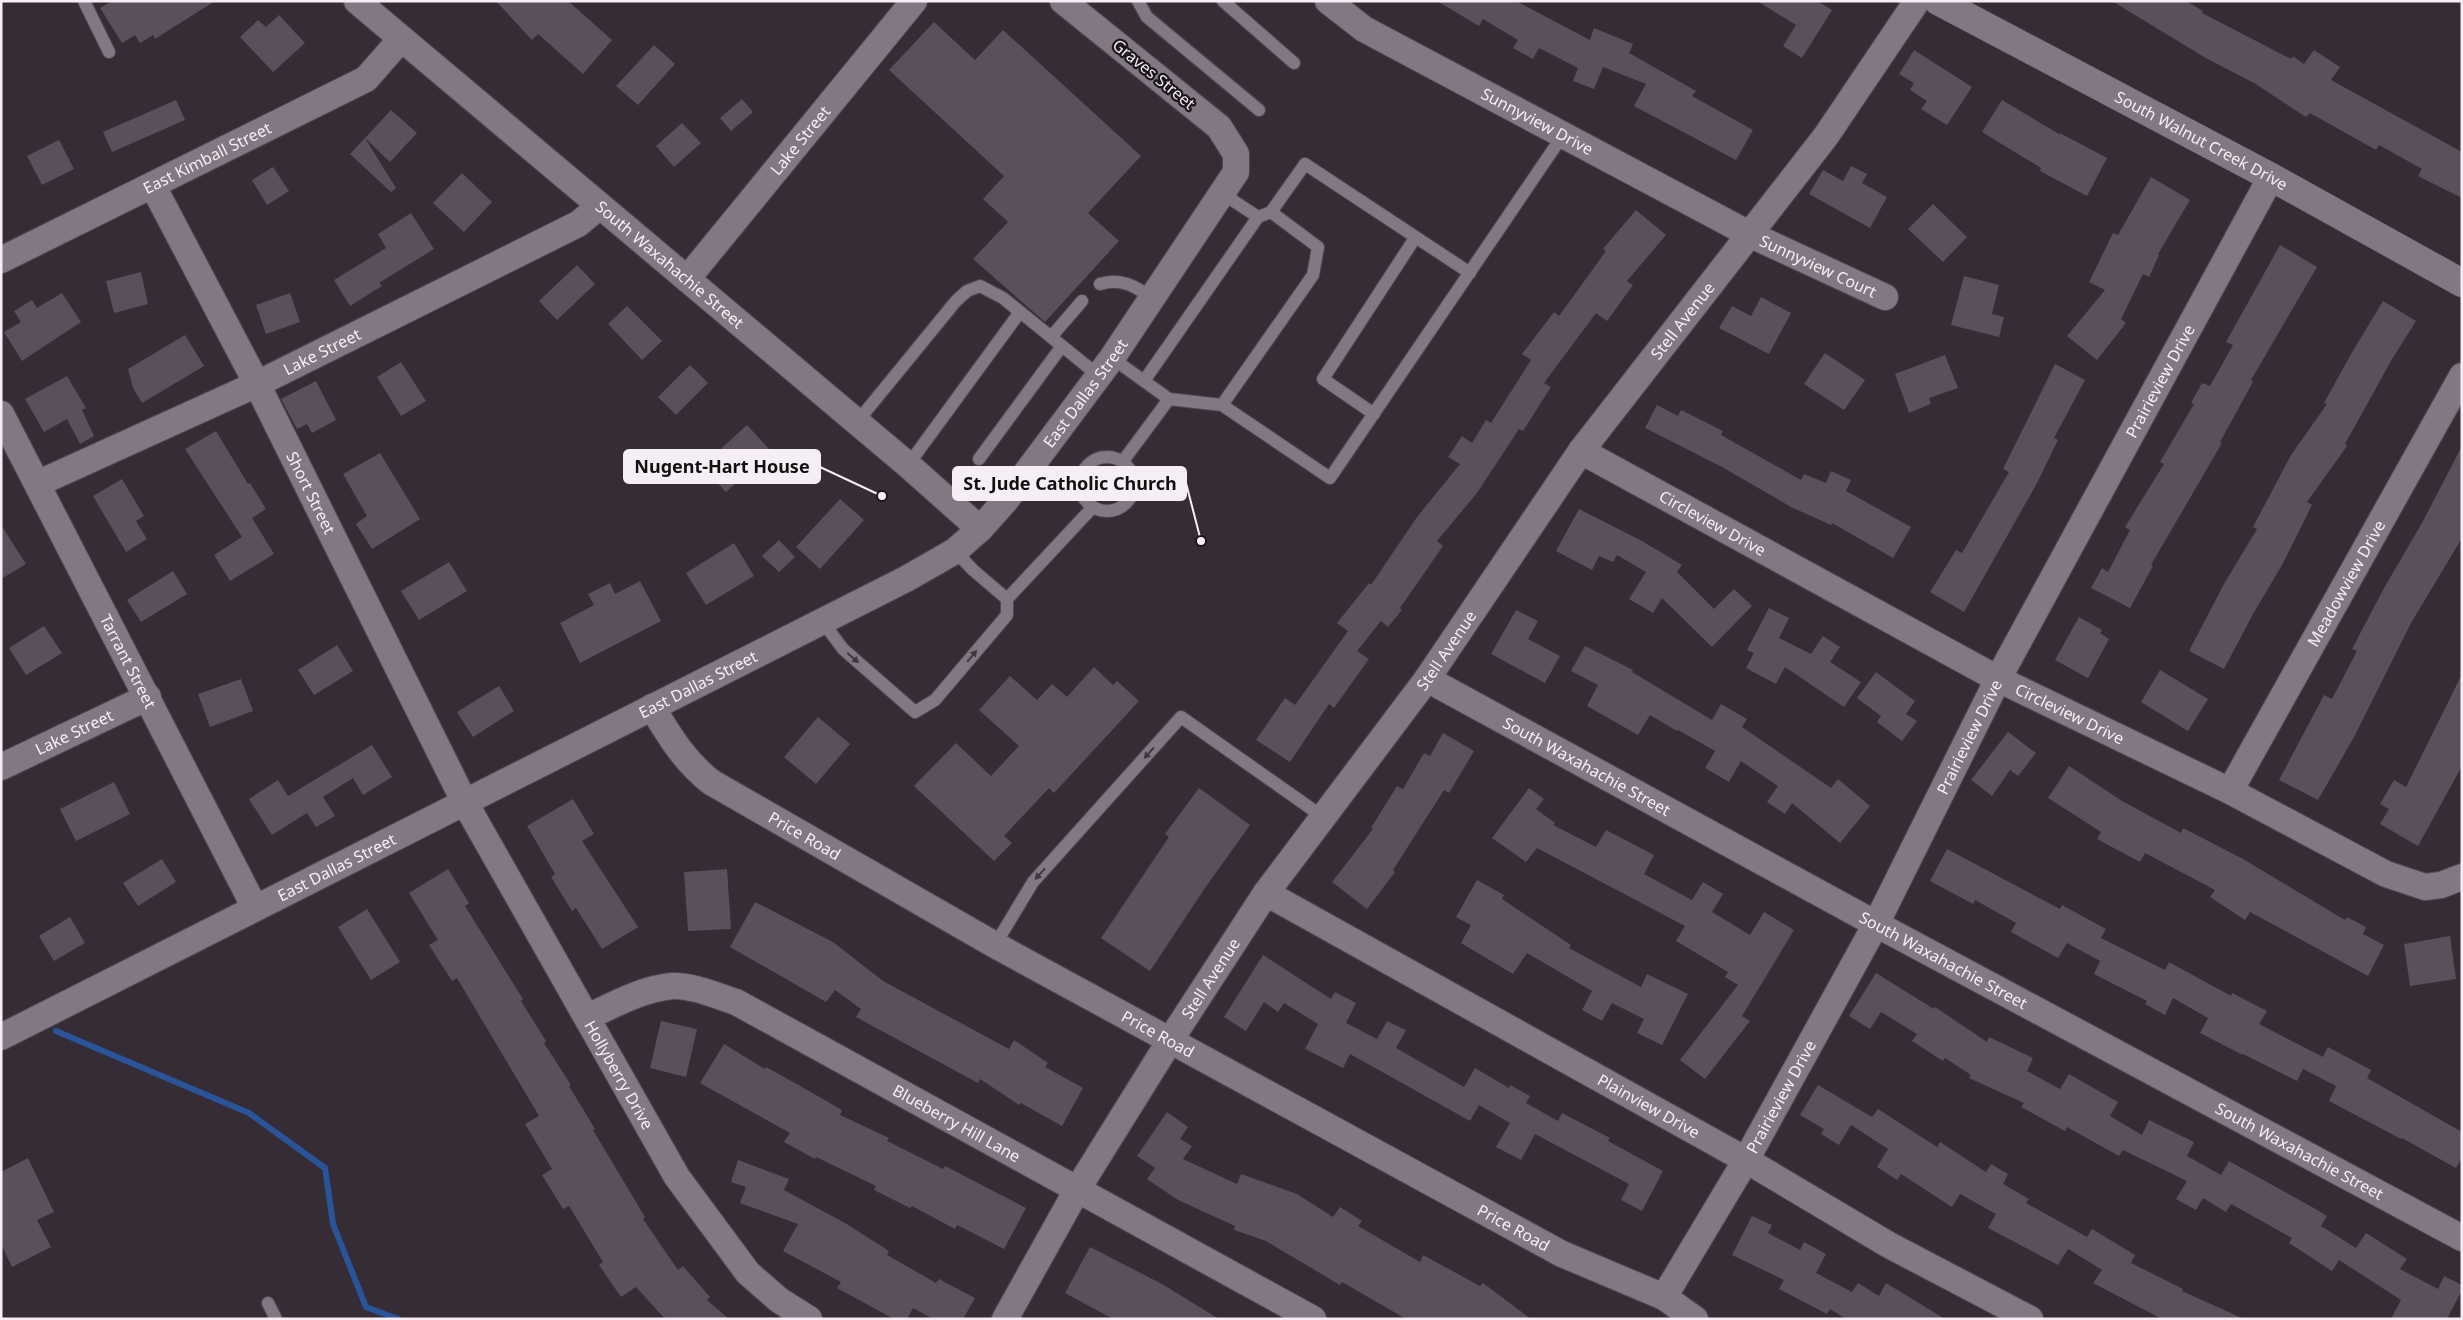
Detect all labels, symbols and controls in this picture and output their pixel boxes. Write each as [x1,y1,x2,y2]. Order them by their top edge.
street label: Graves Street [1108,34,1200,114]
street label: Sunnyview Drive [1477,82,1597,160]
street label: South Walnut Creek Drive [2111,86,2292,195]
street label: Lake Street [765,101,835,180]
street label: East Kimball Street [139,117,275,199]
street label: South Waxahachie Street [591,196,749,333]
street label: Sunnyview Court [1756,230,1880,303]
street label: Stell Avenue [1645,277,1719,364]
street label: Prairieview Drive [2120,320,2200,442]
street label: Lake Street [280,323,365,380]
street label: East Dallas Street [1038,334,1133,452]
street label: Short Street [281,448,341,538]
callout: Nugent-Hart House [624,450,820,483]
text: Nugent-Hart House [634,454,810,478]
callout: St. Jude Catholic Church [953,467,1186,500]
text: St. Jude Catholic Church [963,471,1177,495]
street label: Circleview Drive [1655,485,1770,561]
street label: Meadowview Drive [2302,516,2390,650]
street label: Stell Avenue [1411,606,1481,695]
street label: Tarrant Street [95,610,162,712]
street label: East Dallas Street [635,645,761,724]
one-way arrow [966,650,977,663]
one-way arrow [847,652,859,663]
street label: Prairieview Drive [1931,676,2007,798]
street label: Circleview Drive [2012,678,2128,749]
street label: Lake Street [32,704,117,760]
street label: South Waxahachie Street [1499,712,1675,821]
one-way arrow [1143,747,1154,760]
street label: Price Road [765,806,845,865]
street label: East Dallas Street [274,828,400,906]
one-way arrow [1034,868,1046,880]
street label: South Waxahachie Street [1855,906,2032,1014]
street label: Stell Avenue [1176,934,1245,1023]
street label: Price Road [1118,1005,1198,1063]
street label: Hollyberry Drive [580,1016,659,1133]
street label: Prairieview Drive [1741,1036,1821,1157]
street label: Plainview Drive [1594,1069,1704,1143]
street label: Blueberry Hill Lane [889,1079,1024,1167]
street label: South Waxahachie Street [2212,1097,2388,1205]
street label: Price Road [1473,1199,1554,1256]

